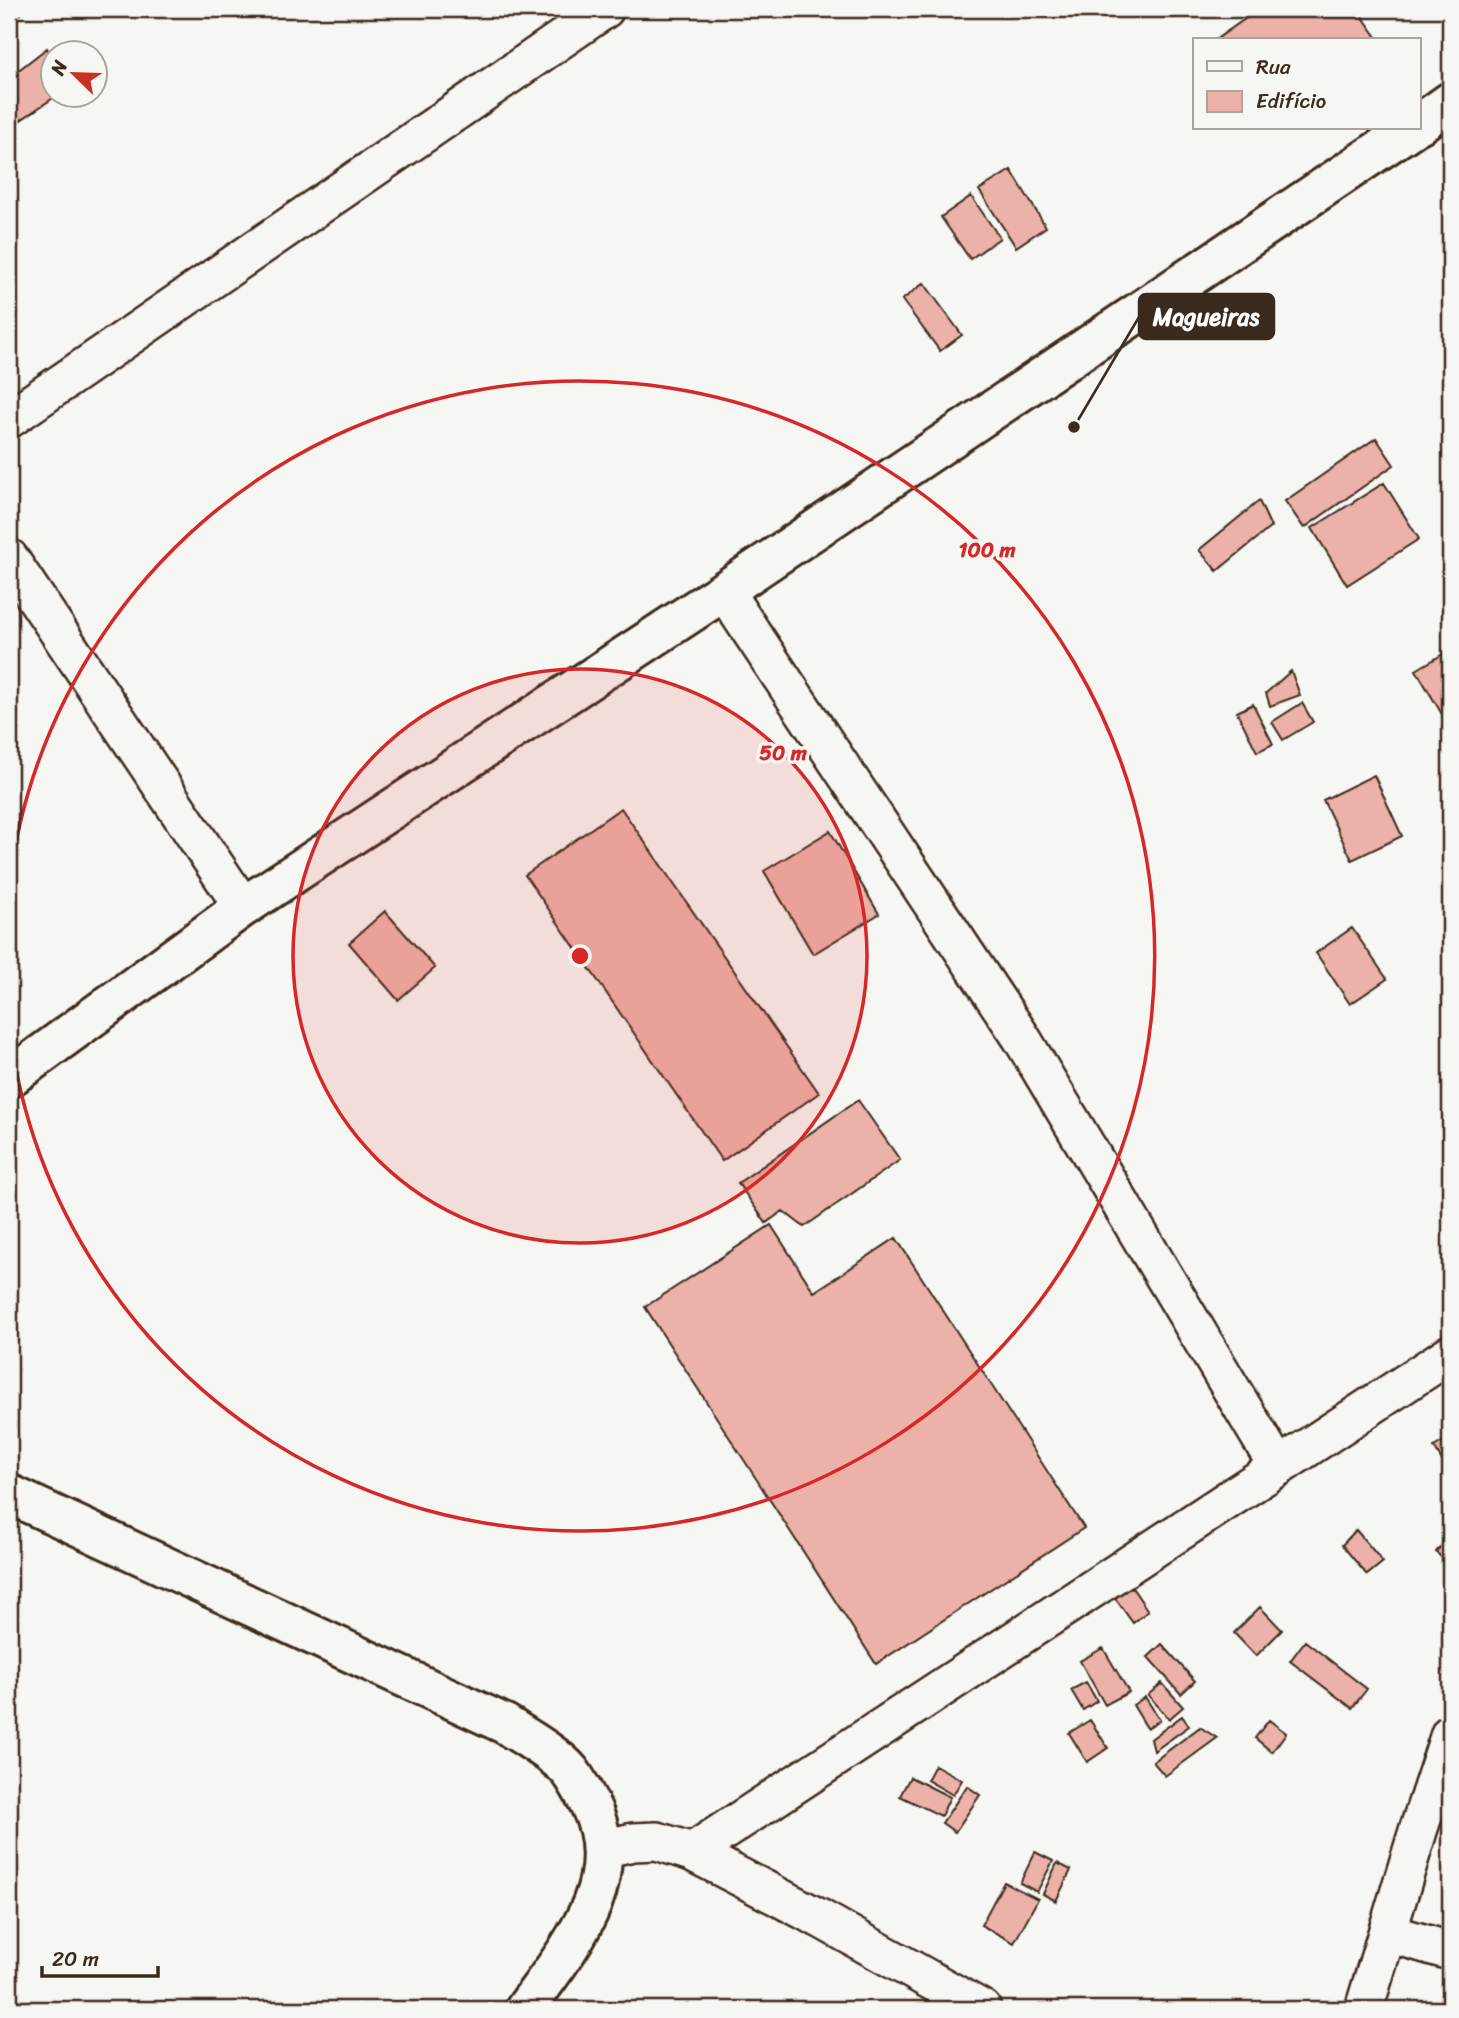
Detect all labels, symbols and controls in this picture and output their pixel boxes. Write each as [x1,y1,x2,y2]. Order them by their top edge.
north arrow [38,38,108,108]
legend [1193,38,1420,130]
text: Rua [1256,48,1291,86]
text: N [41,54,77,81]
text: Edifício [1256,82,1326,120]
callout: Magueiras [1139,294,1274,339]
text: Magueiras [1152,296,1260,338]
text: 100 m [958,531,1016,569]
text: 50 m [759,734,808,772]
centre of rings [568,944,592,968]
scale bar [42,1934,158,1978]
text: 20 m [52,1940,99,1978]

